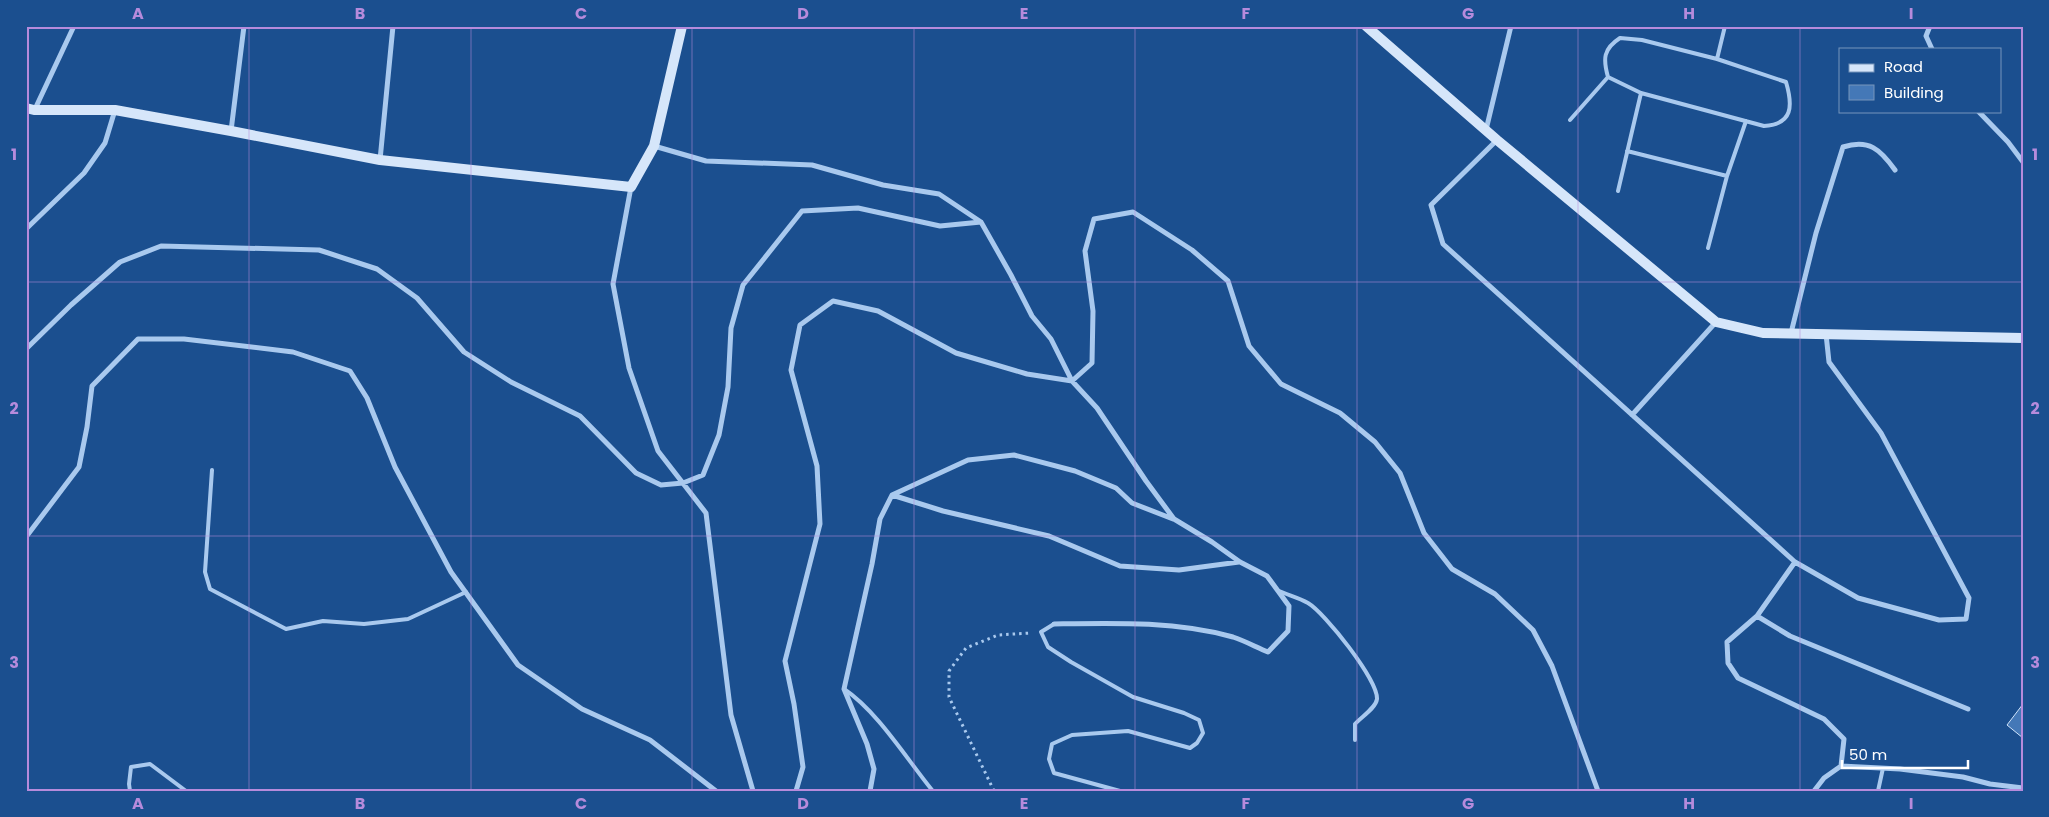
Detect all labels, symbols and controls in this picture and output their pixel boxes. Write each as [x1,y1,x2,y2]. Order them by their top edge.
text: A [132,2,144,25]
text: B [355,2,365,25]
text: C [575,2,587,25]
text: D [797,2,809,25]
text: E [1020,2,1028,25]
text: F [1242,2,1251,25]
text: G [1462,2,1474,25]
text: H [1683,2,1695,25]
text: I [1909,2,1913,25]
legend [1839,48,2002,112]
text: Road [1884,56,1923,77]
text: Building [1884,82,1944,103]
text: 1 [11,143,17,166]
text: 1 [2032,143,2038,166]
text: 2 [9,397,19,420]
text: 2 [2030,397,2040,420]
text: 3 [9,651,19,674]
text: 3 [2030,651,2040,674]
scale bar [1842,737,1968,769]
text: 50 m [1849,744,1887,765]
text: A [132,792,144,815]
text: B [355,792,365,815]
text: C [575,792,587,815]
text: D [797,792,809,815]
text: E [1020,792,1028,815]
text: F [1242,792,1251,815]
text: G [1462,792,1474,815]
text: H [1683,792,1695,815]
text: I [1909,792,1913,815]

